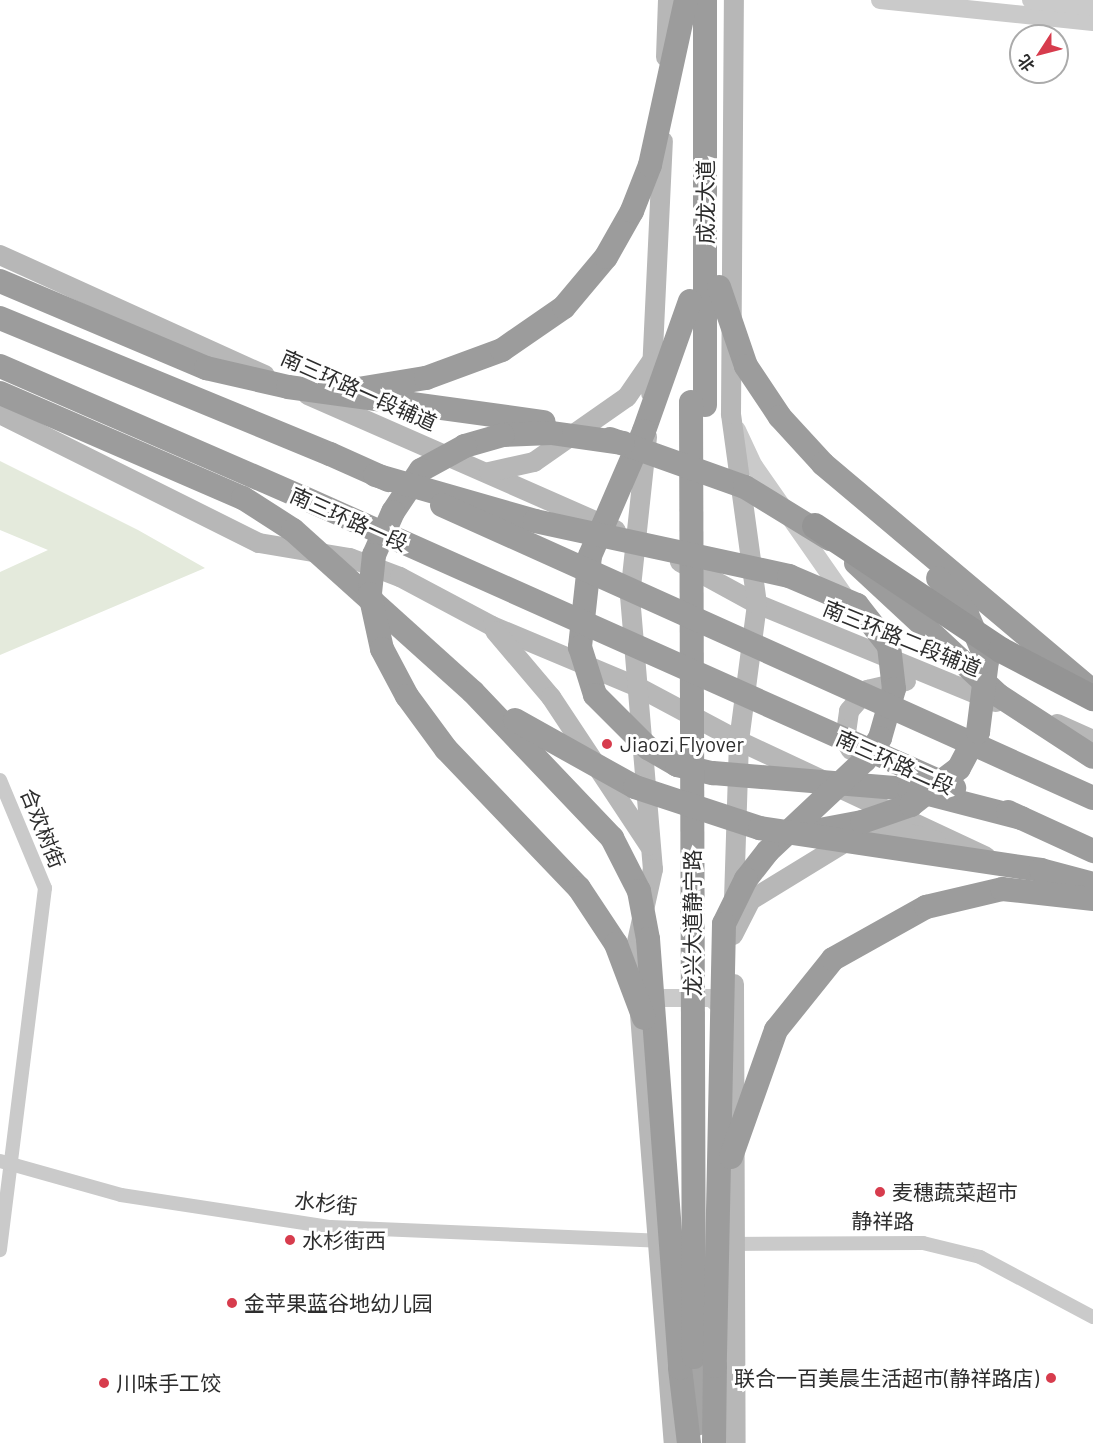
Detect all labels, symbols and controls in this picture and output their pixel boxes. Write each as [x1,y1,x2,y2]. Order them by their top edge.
north arrow [1009,24,1069,84]
text: 北 [1013,52,1038,76]
street label: 成龙大道 [692,160,718,244]
street label: 南三环路一段辅道 [277,344,441,436]
street label: 南三环路一段 [286,482,412,556]
street label: 南三环路二段辅道 [819,595,985,681]
street label: 南三环路二段 [832,725,958,799]
place label: Jiaozi Flyover [620,731,744,757]
marker: Jiaozi Flyover [598,735,616,753]
street label: 合欢树街 [16,784,70,872]
street label: 龙兴大道静宁路 [679,850,705,996]
place label: 麦穗蔬菜超市 [892,1179,1018,1205]
marker: 麦穗蔬菜超市 [873,1185,887,1199]
street label: 水杉街 [293,1187,359,1219]
street label: 静祥路 [851,1208,915,1234]
place label: 水杉街西 [302,1227,386,1253]
marker: 水杉街西 [283,1233,297,1247]
place label: 金苹果蓝谷地幼儿园 [244,1290,433,1316]
marker: 金苹果蓝谷地幼儿园 [225,1296,239,1310]
place label: 联合一百美晨生活超市(静祥路店) [734,1365,1039,1391]
place label: 川味手工饺 [116,1370,221,1396]
marker: 联合一百美晨生活超市(静祥路店) [1044,1371,1058,1385]
marker: 川味手工饺 [97,1376,111,1390]

